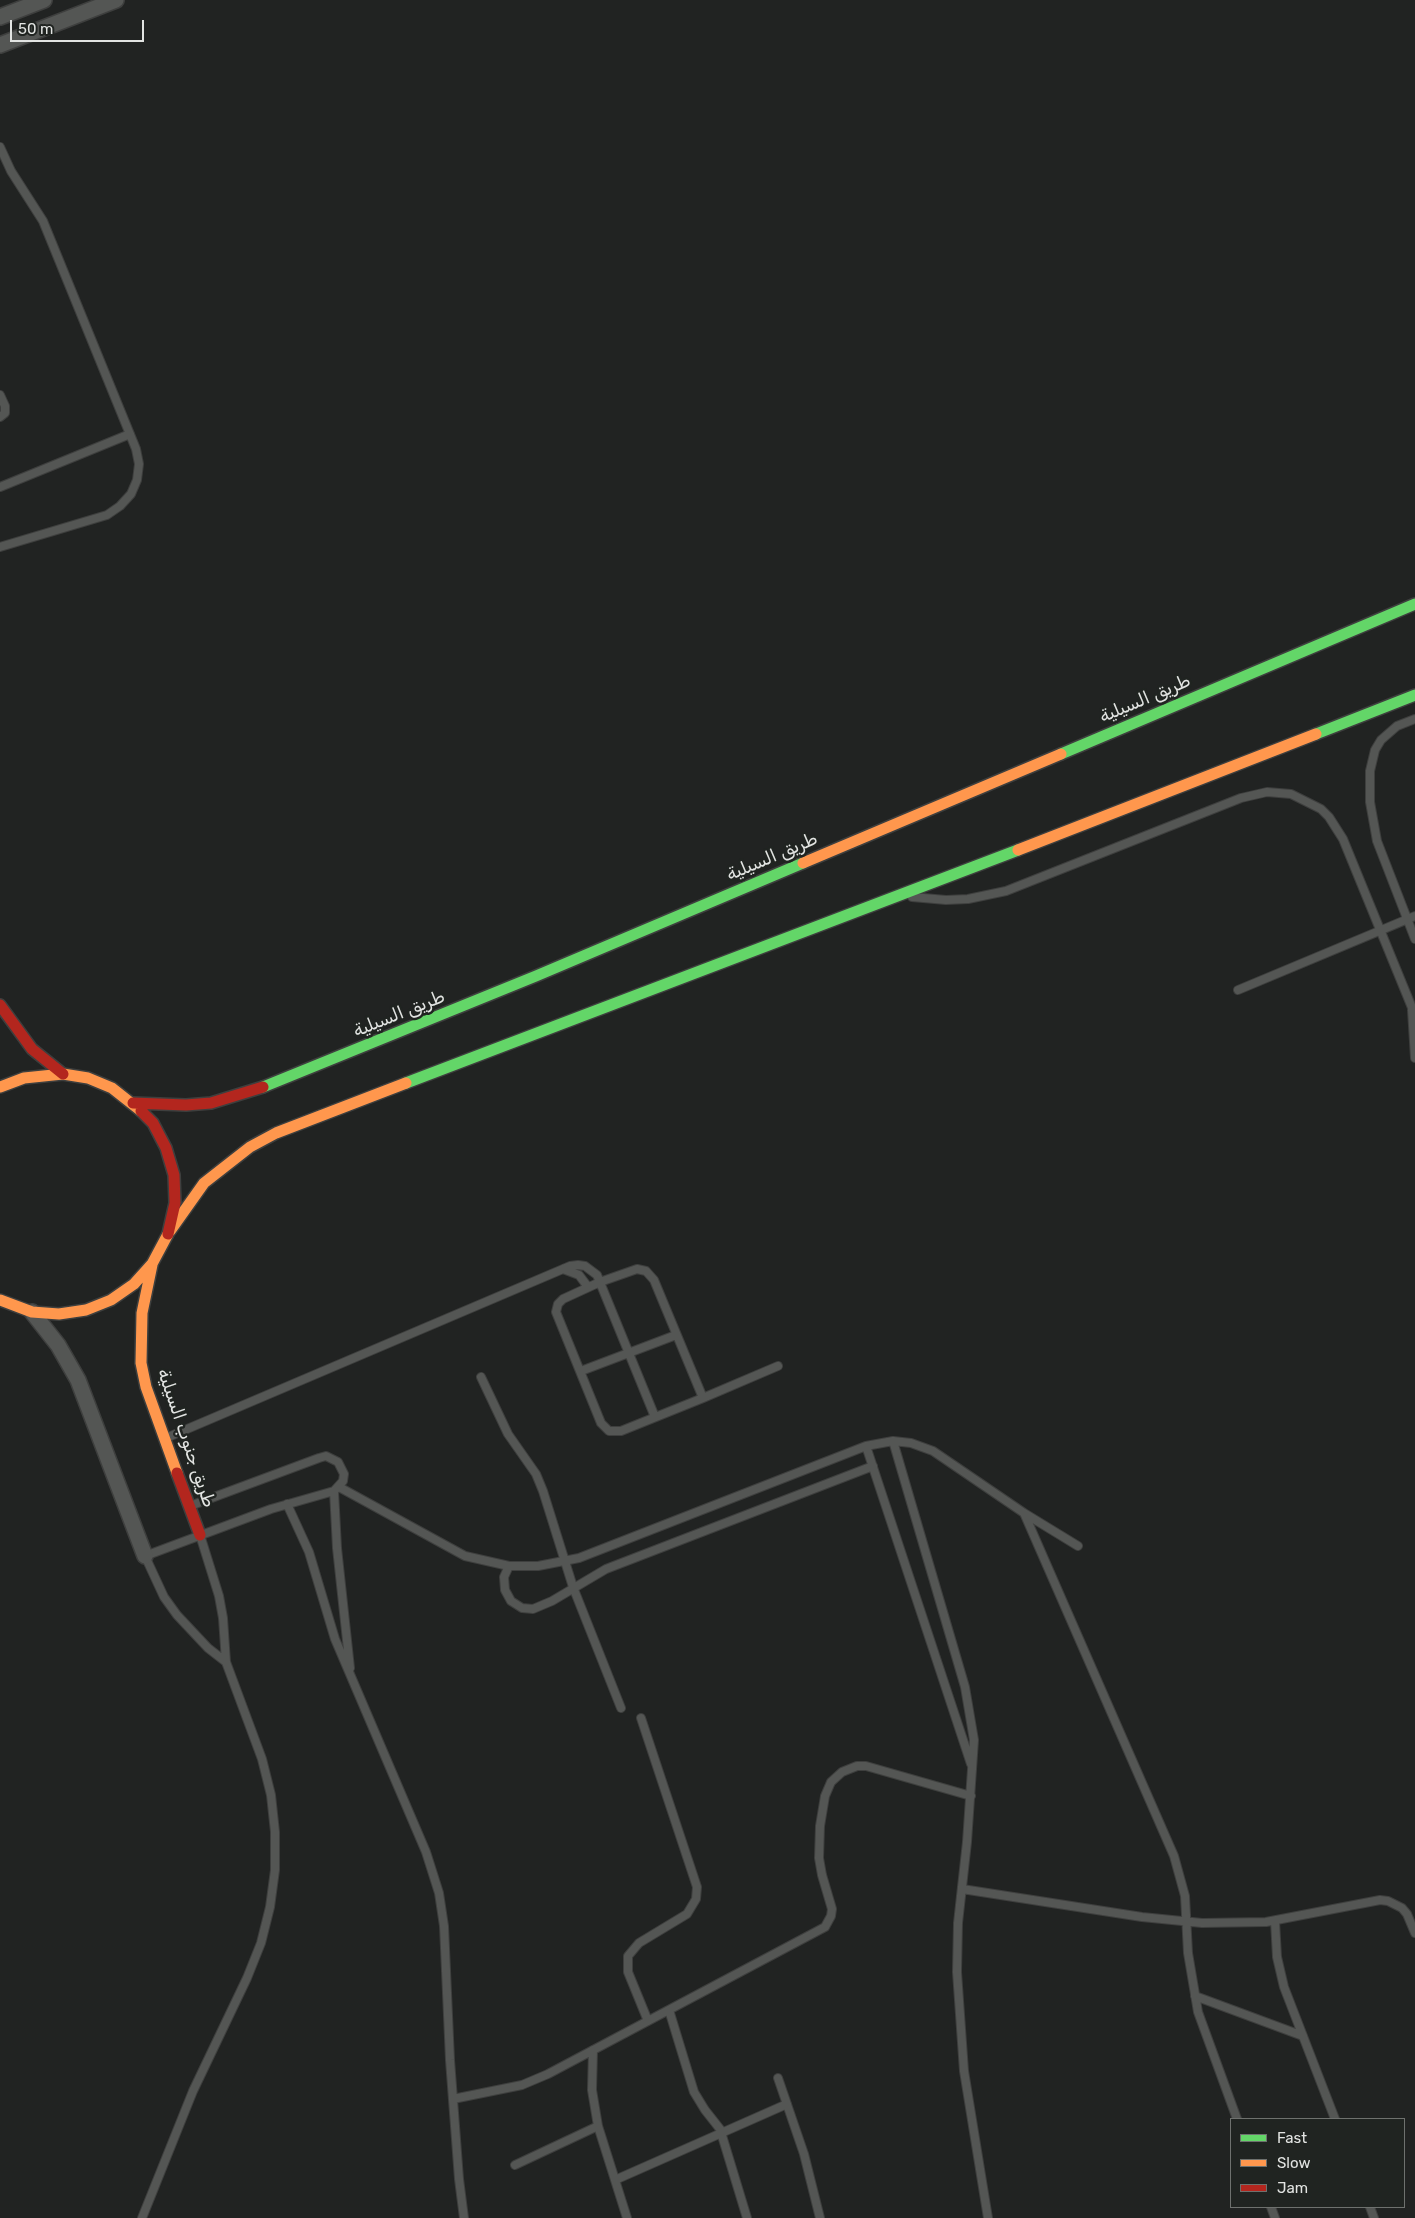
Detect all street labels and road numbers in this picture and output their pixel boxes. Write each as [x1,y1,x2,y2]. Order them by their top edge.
street label: طريق السيلية [1096,670,1194,728]
street label: طريق السيلية [723,828,821,886]
street label: طريق السيلية [350,986,448,1042]
street label: طريق جنوب السيلية [152,1366,220,1510]

